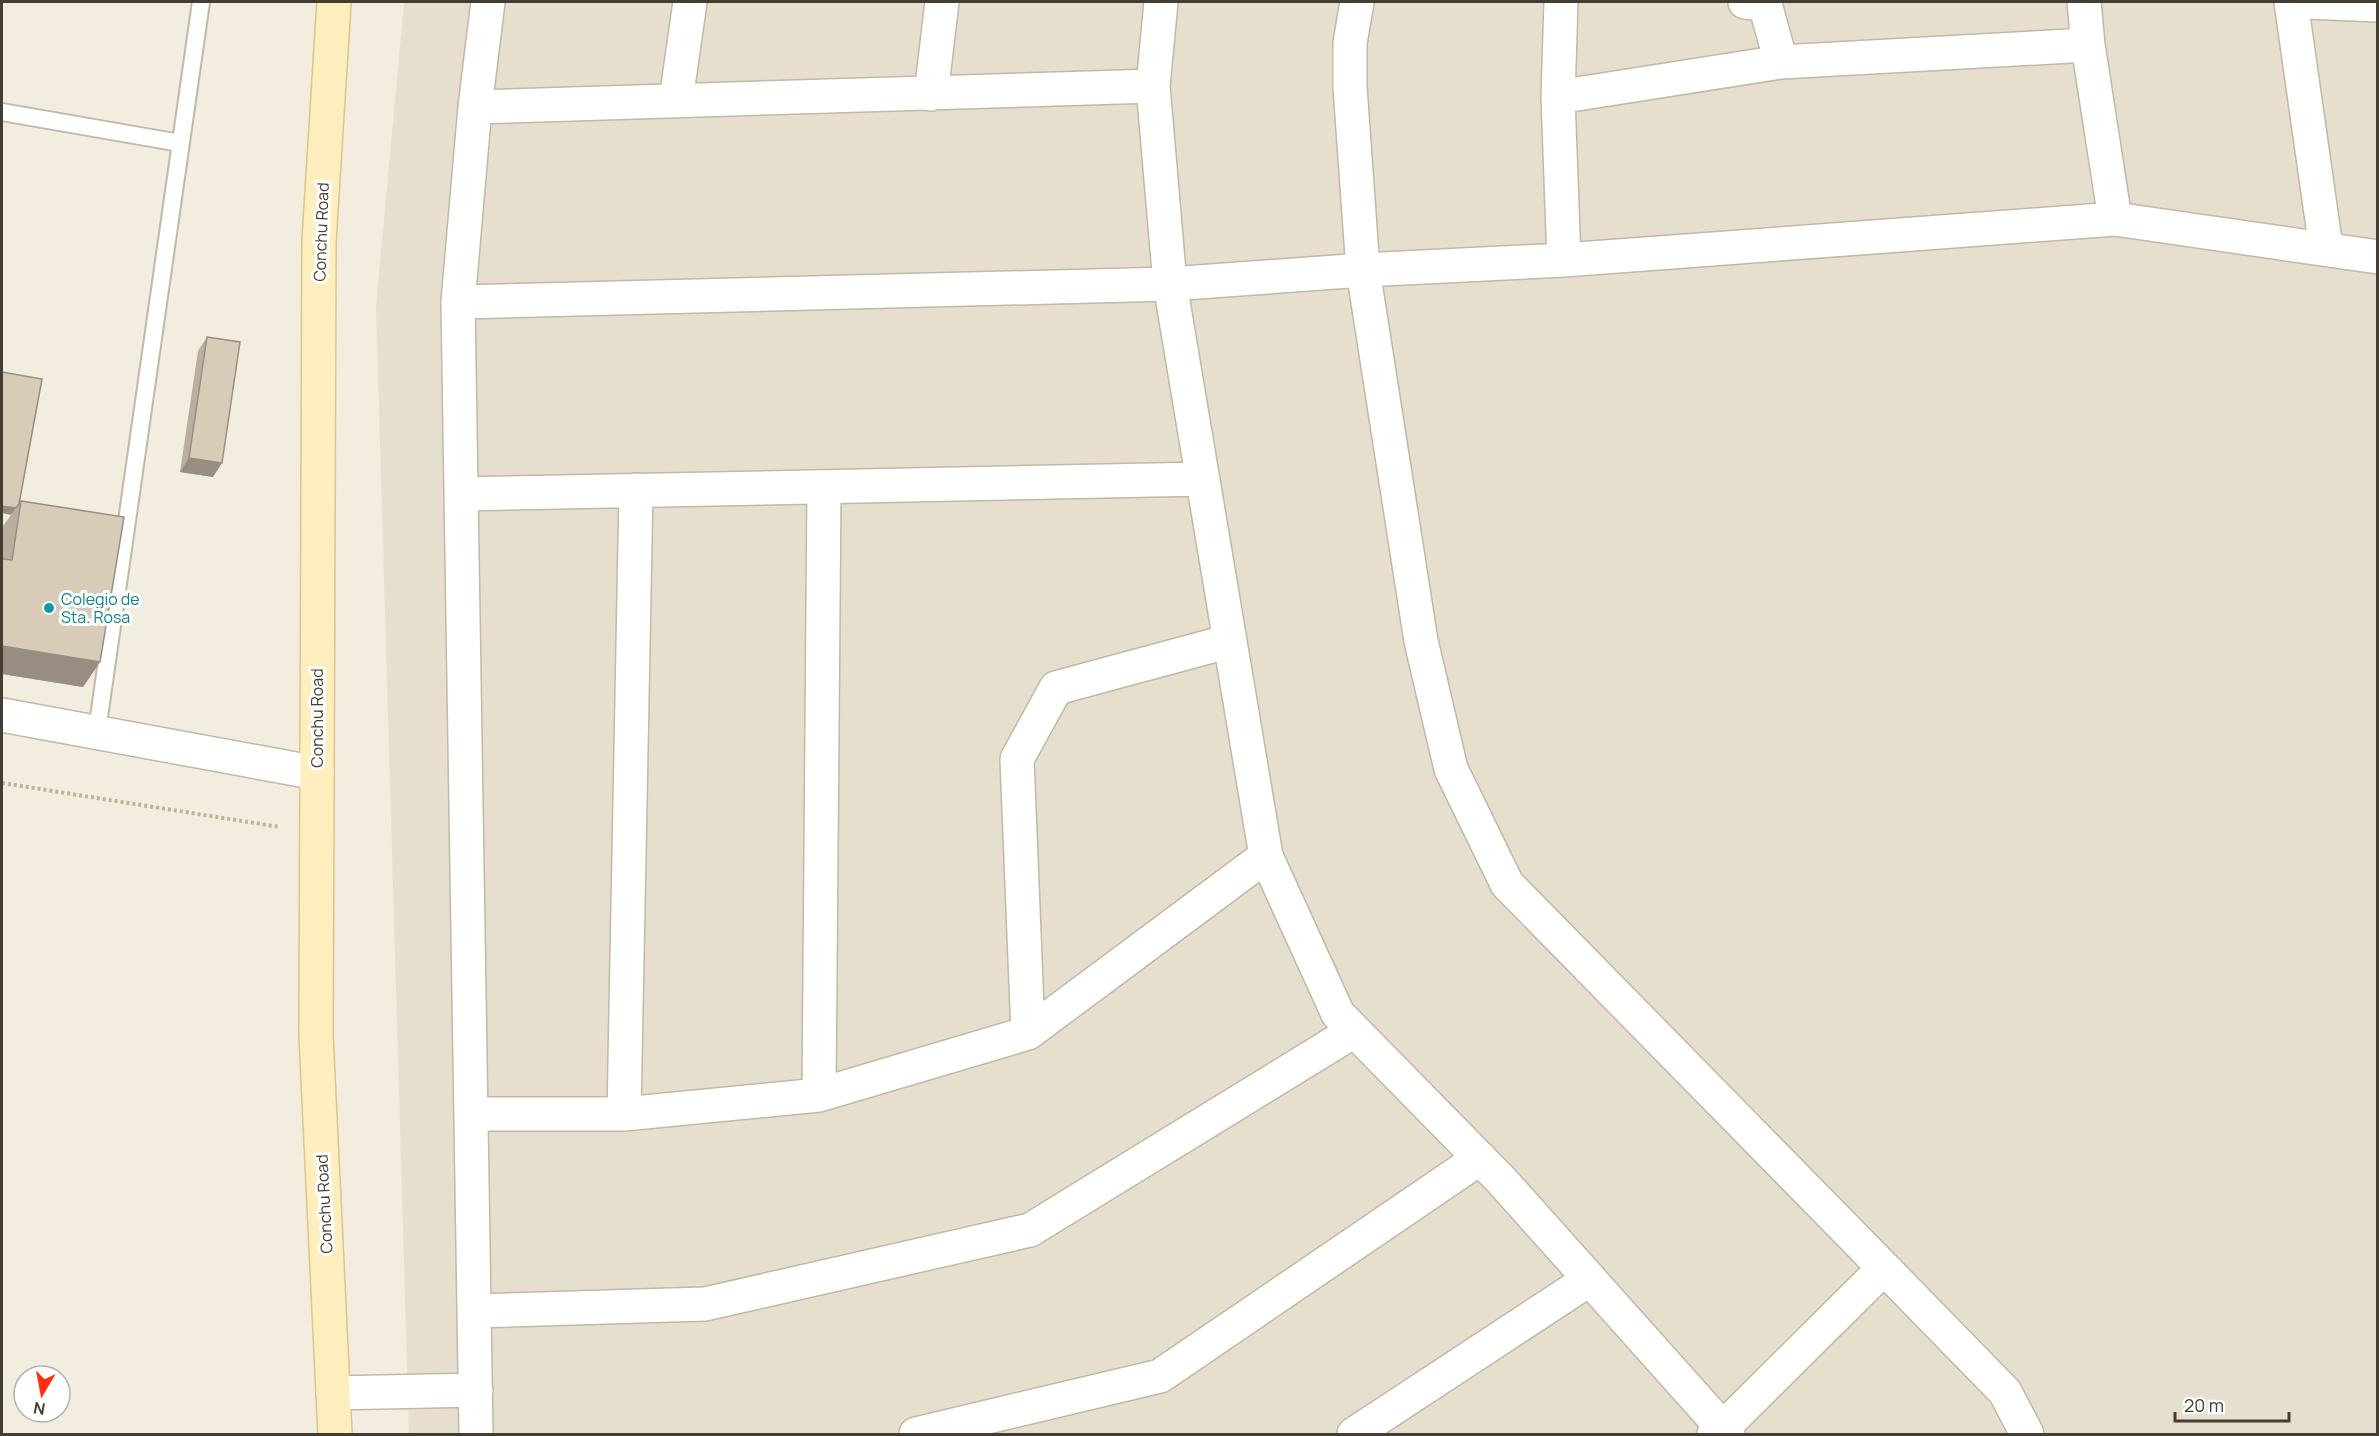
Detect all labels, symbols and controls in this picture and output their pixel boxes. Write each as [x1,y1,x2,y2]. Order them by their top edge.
street label: Conchu Road [308,182,334,282]
place label: Colegio de Sta. Rosa [61,588,140,628]
marker: Colegio de Sta. Rosa [42,601,56,615]
street label: Conchu Road [306,668,328,768]
street label: Conchu Road [310,1154,338,1254]
north arrow [12,1364,72,1424]
scale bar [2175,1385,2289,1423]
text: 20 m [2184,1393,2224,1417]
text: N [32,1397,47,1421]

